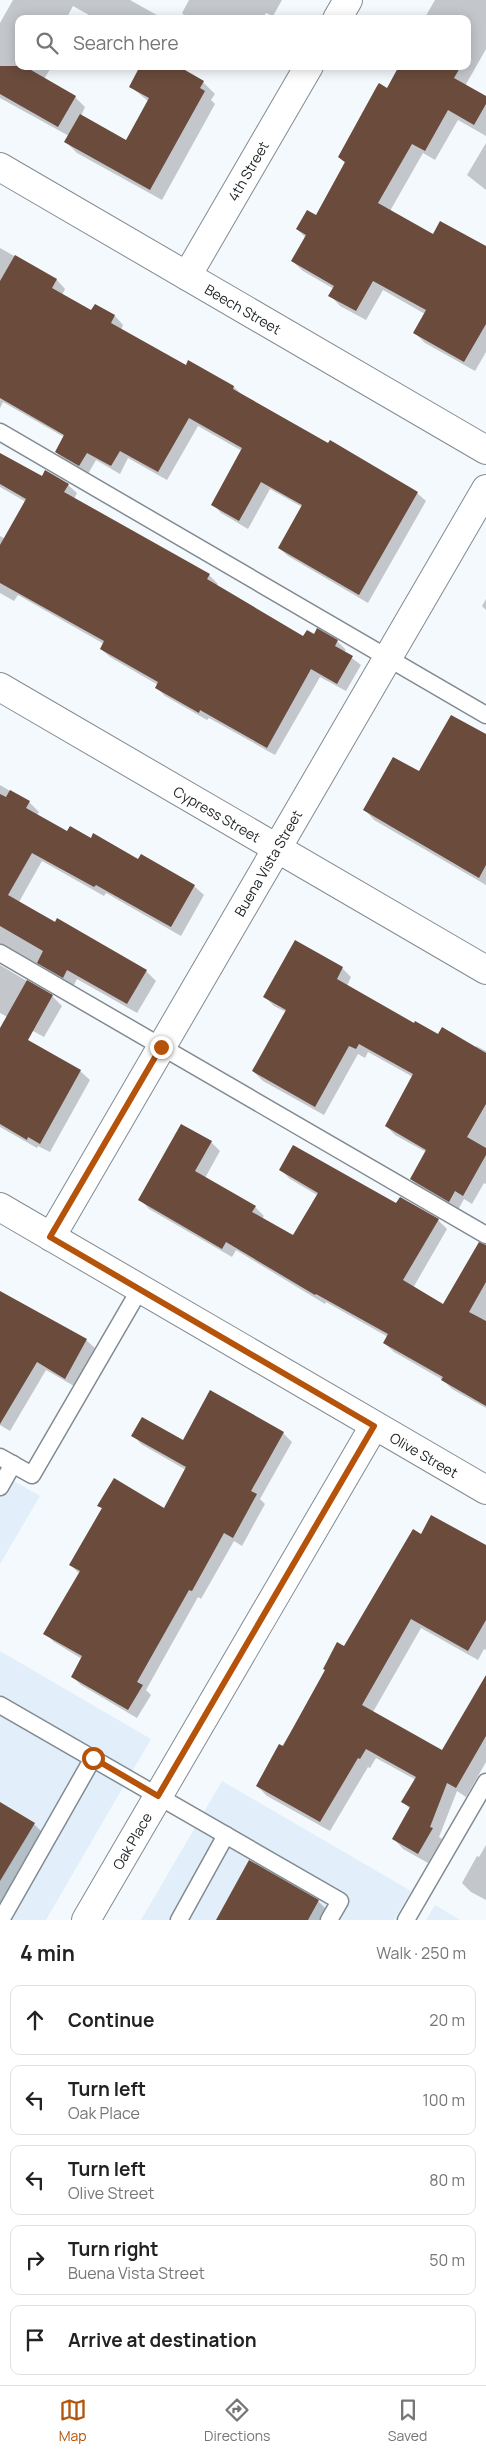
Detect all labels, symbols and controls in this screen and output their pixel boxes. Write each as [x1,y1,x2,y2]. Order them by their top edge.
search box [15,15,471,70]
icon: search [33,29,61,57]
text: Search here [73,30,179,56]
street label: 4th Street [223,137,273,204]
street label: Beech Street [201,280,285,339]
street label: Cypress Street [170,781,264,847]
street label: Buena Vista Street [230,806,306,920]
route end [150,1036,173,1059]
street label: Olive Street [387,1428,462,1482]
route start [82,1747,105,1770]
street label: Oak Place [108,1809,156,1873]
text: 4 min [20,1939,75,1967]
text: Walk · 250 m [376,1942,466,1964]
icon: ahead [21,2006,49,2034]
text: Continue [68,2007,154,2033]
text: 20 m [429,2009,465,2031]
text: Turn left [68,2076,146,2102]
icon: left [21,2086,49,2114]
text: 100 m [422,2089,465,2111]
text: Oak Place [68,2102,140,2124]
text: Turn left [68,2156,146,2182]
icon: left [21,2166,49,2194]
text: 80 m [429,2169,465,2191]
text: Olive Street [68,2182,154,2204]
text: Turn right [68,2236,158,2262]
icon: right [21,2246,49,2274]
text: 50 m [429,2249,465,2271]
text: Buena Vista Street [68,2262,205,2284]
icon: arrive [21,2326,49,2354]
text: Arrive at destination [68,2327,257,2353]
tab: Map [59,2396,87,2445]
tab: Directions [204,2396,270,2445]
tab: Saved [388,2396,427,2445]

